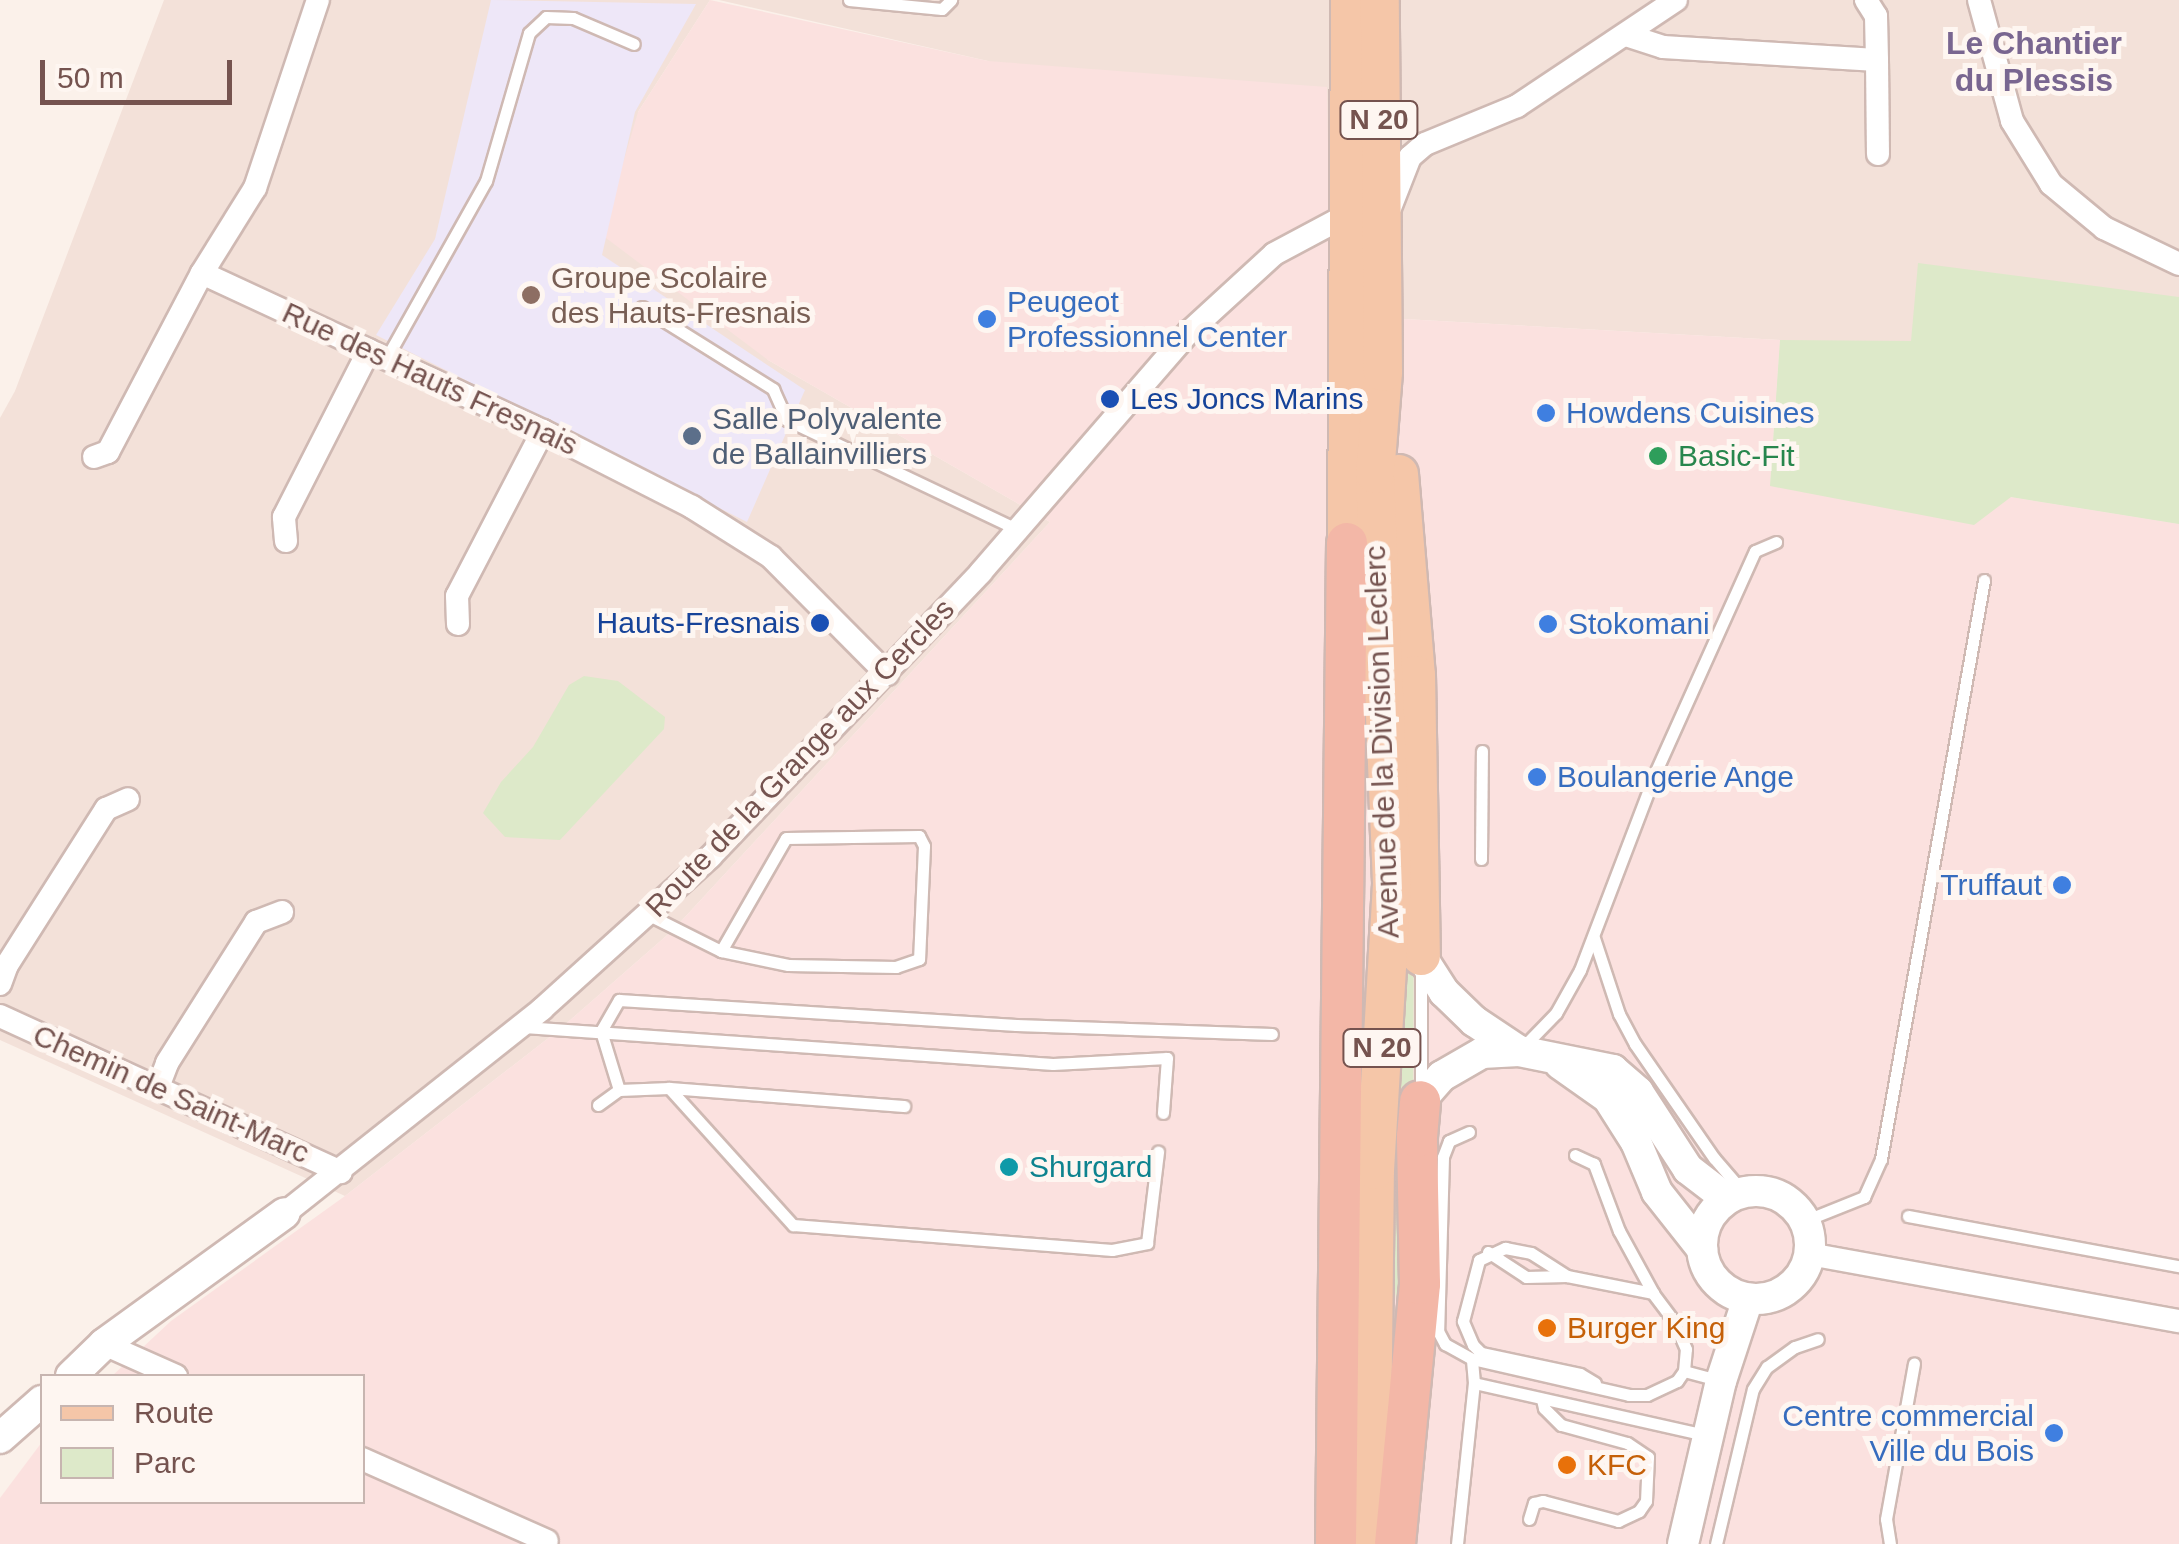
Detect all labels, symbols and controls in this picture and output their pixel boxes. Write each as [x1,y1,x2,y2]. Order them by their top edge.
district label: Le Chantier du Plessis [1946,25,2122,100]
scale bar [45,40,238,102]
text: 50 m [57,61,124,94]
road number: N 20 [1339,97,1419,143]
place label: Groupe Scolaire des Hauts-Fresnais [551,260,811,330]
marker: Groupe Scolaire des Hauts-Fresnais [520,284,542,306]
place label: Peugeot Professionnel Center [1007,284,1287,354]
street label: Rue des Hauts Fresnais [277,295,583,463]
marker: Peugeot Professionnel Center [976,308,998,330]
place label: Les Joncs Marins [1130,381,1363,417]
marker: Les Joncs Marins [1099,388,1121,410]
place label: Howdens Cuisines [1566,395,1814,431]
place label: Salle Polyvalente de Ballainvilliers [712,401,942,472]
marker: Howdens Cuisines [1535,402,1557,424]
marker: Salle Polyvalente de Ballainvilliers [681,425,703,447]
place label: Basic-Fit [1678,438,1795,474]
marker: Basic-Fit [1647,445,1669,467]
street label: Avenue de la Division Leclerc [1357,545,1407,939]
street label: Route de la Grange aux Cercles [638,591,962,925]
place label: Hauts-Fresnais [597,605,800,641]
place label: Stokomani [1568,606,1710,642]
marker: Hauts-Fresnais [809,612,831,634]
marker: Stokomani [1537,613,1559,635]
place label: Boulangerie Ange [1557,759,1796,795]
marker: Boulangerie Ange [1526,766,1548,788]
place label: Truffaut [1940,867,2042,903]
marker: Truffaut [2051,874,2073,896]
street label: Chemin de Saint-Marc [27,1017,315,1171]
road number: N 20 [1342,1025,1422,1071]
place label: Shurgard [1029,1149,1152,1185]
marker: Shurgard [998,1156,1020,1178]
place label: Burger King [1567,1310,1725,1346]
marker: Burger King [1536,1317,1558,1339]
legend [40,1374,365,1504]
text: Route [134,1396,214,1429]
place label: Centre commercial Ville du Bois [1782,1398,2034,1468]
marker: Centre commercial Ville du Bois [2043,1422,2065,1444]
text: Parc [134,1446,196,1479]
place label: KFC [1587,1447,1647,1483]
marker: KFC [1556,1454,1578,1476]

